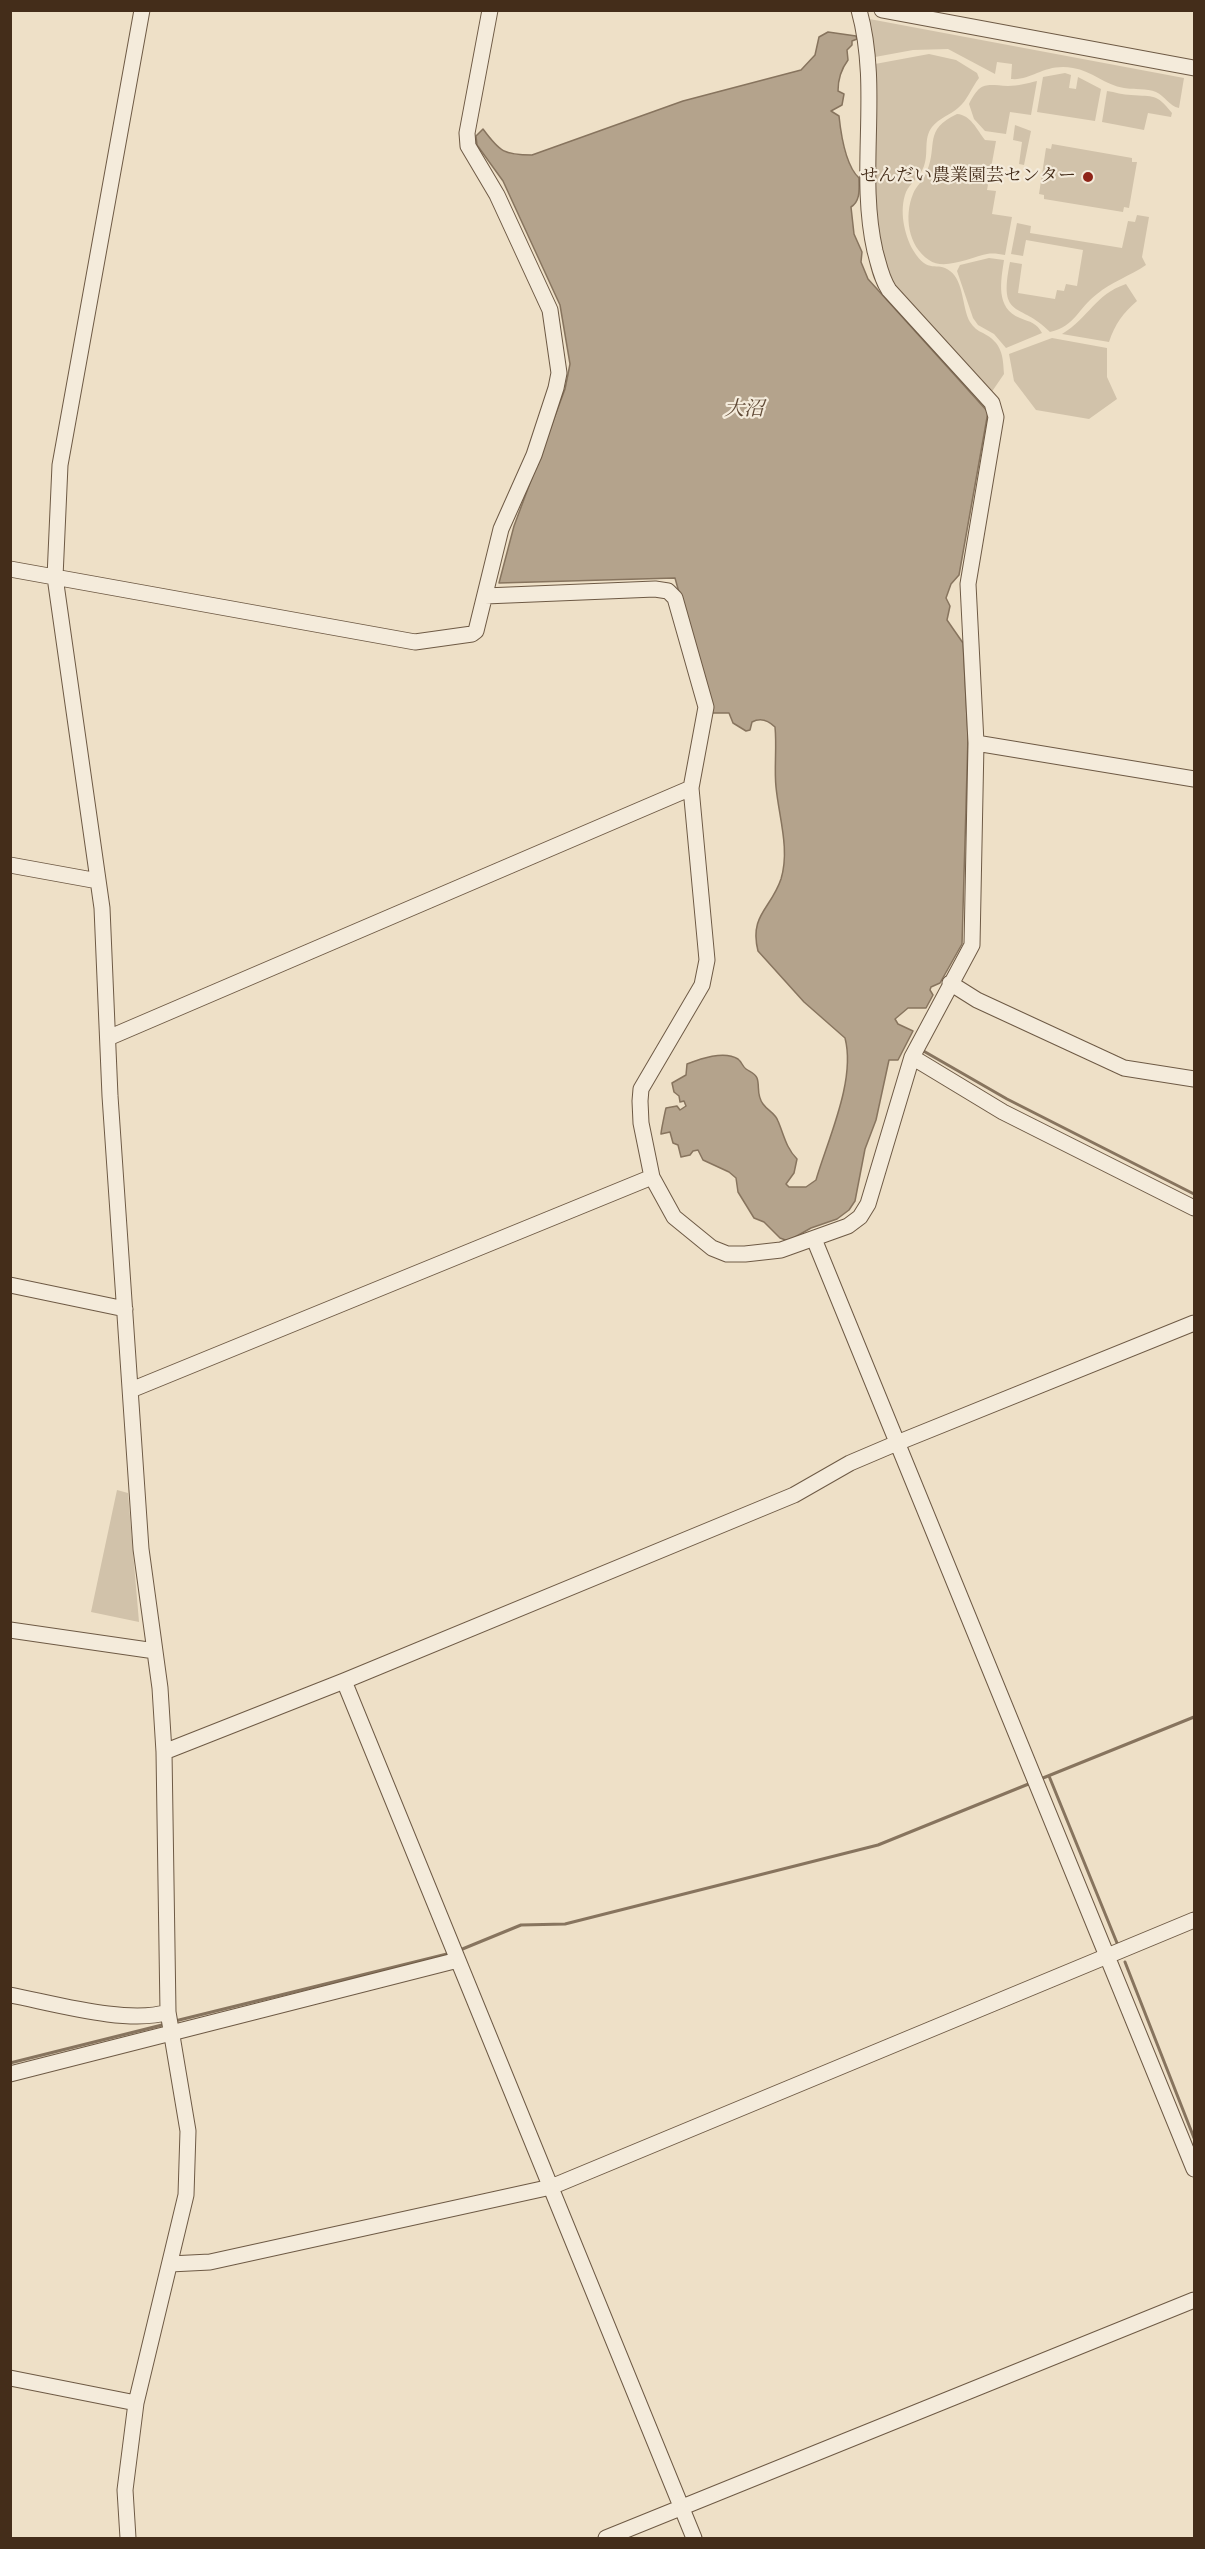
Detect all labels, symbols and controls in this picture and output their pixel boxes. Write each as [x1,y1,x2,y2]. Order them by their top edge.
place label: せんだい農業園芸センター [860,166,1076,188]
marker: せんだい農業園芸センター [1081,170,1095,184]
water label: 大沼 [724,399,764,423]

